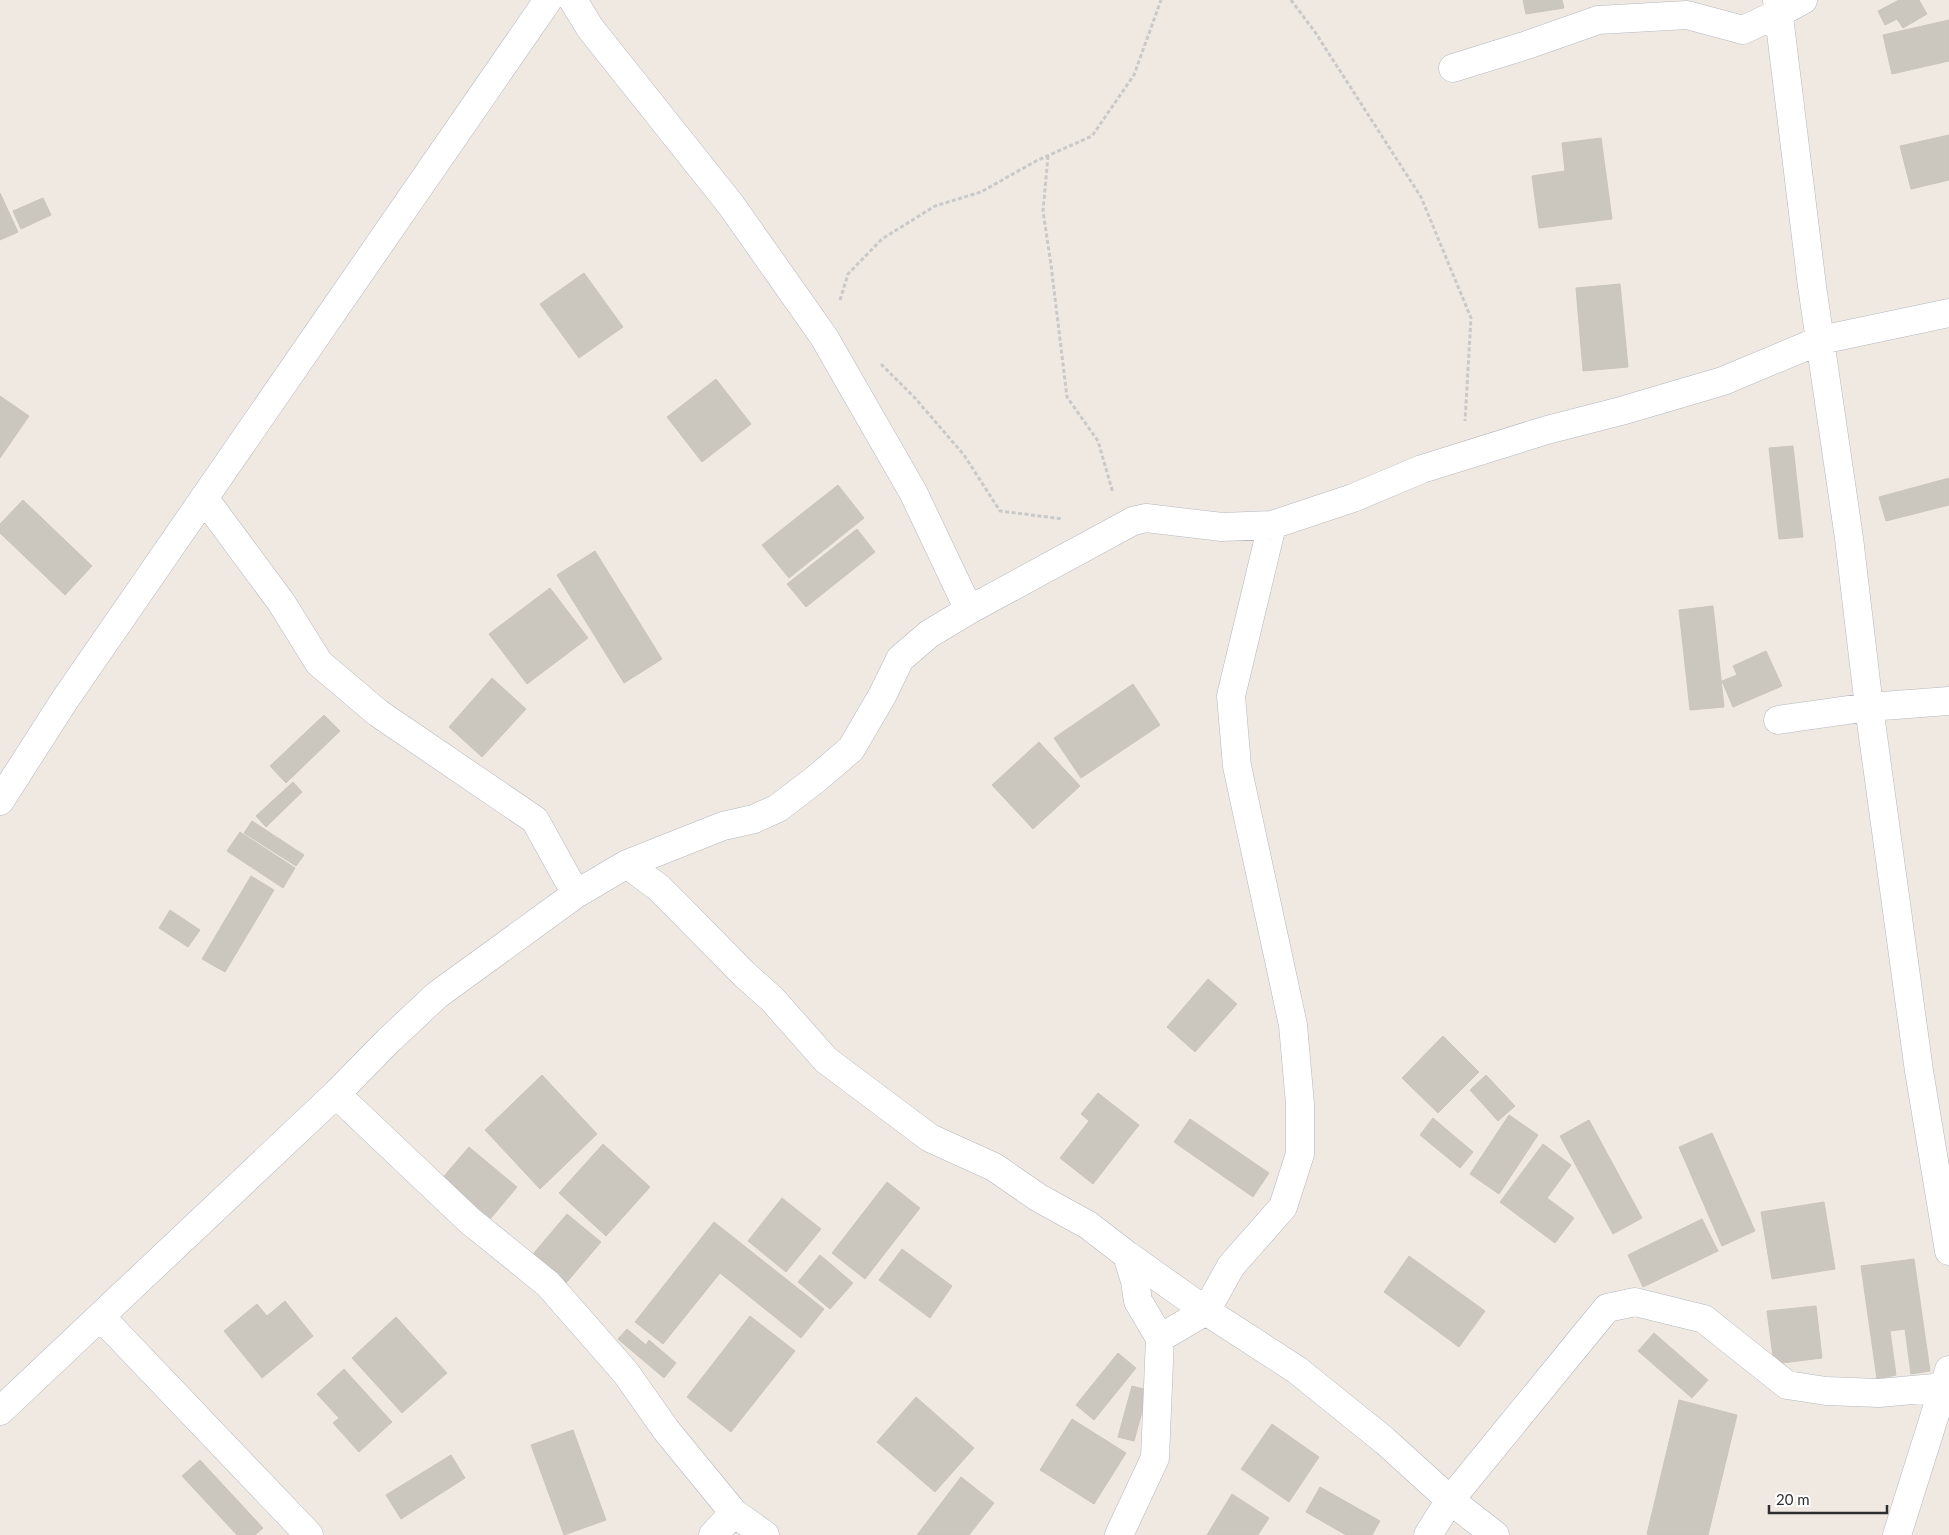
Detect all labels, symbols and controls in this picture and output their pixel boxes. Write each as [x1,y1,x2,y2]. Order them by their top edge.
scale bar [1769,1482,1886,1514]
text: 20 m [1776,1490,1810,1508]

